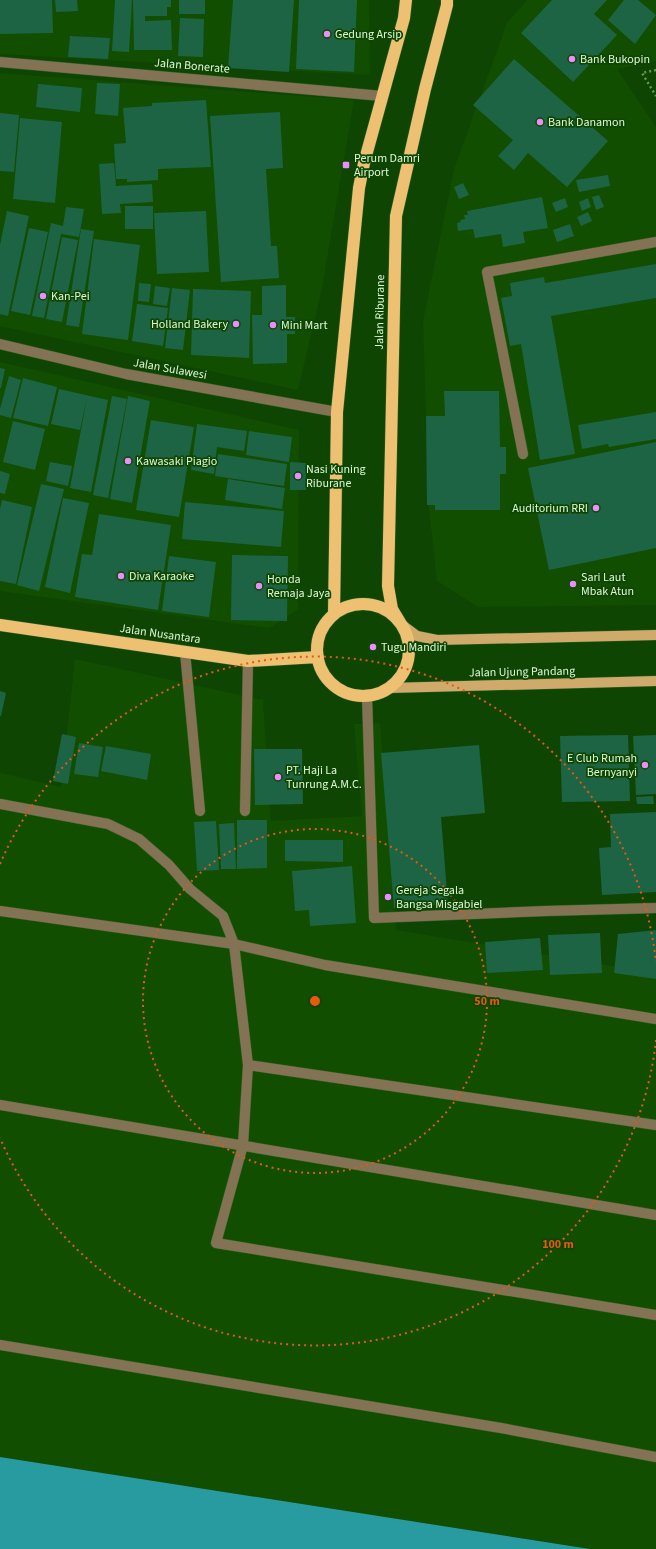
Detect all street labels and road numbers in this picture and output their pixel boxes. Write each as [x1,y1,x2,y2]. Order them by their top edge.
street label: Jalan Bonerate [154,54,230,78]
street label: Jalan Riburane [371,274,389,350]
street label: Jalan Sulawesi [132,354,208,384]
street label: Jalan Nusantara [118,620,202,648]
street label: Jalan Ujung Pandang [469,663,575,681]

